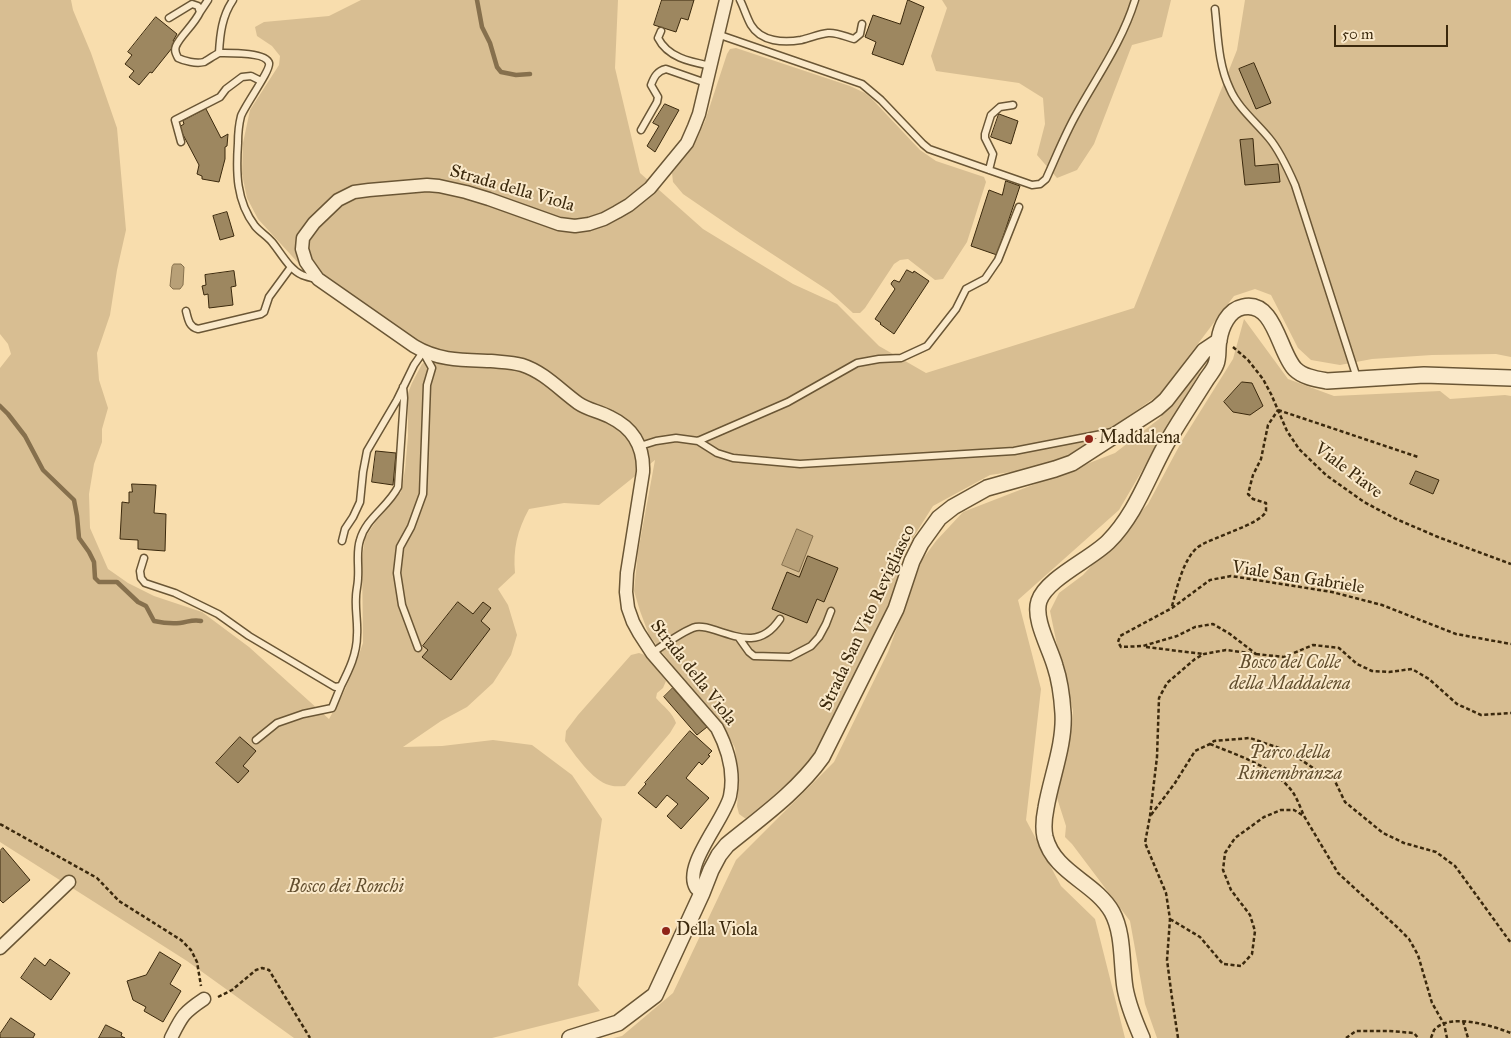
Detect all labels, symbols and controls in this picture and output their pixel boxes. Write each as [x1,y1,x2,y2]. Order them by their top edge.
scale bar [1336,15,1450,47]
text: 50 m [1342,25,1374,43]
street label: Strada della Viola [447,161,577,217]
place label: Maddalena [1099,428,1180,450]
marker: Maddalena [1083,433,1095,445]
street label: Viale Piave [1310,438,1386,504]
street label: Strada San Vito Revigliasco [815,522,921,714]
street label: Viale San Gabriele [1230,557,1366,599]
street label: Strada della Viola [645,616,741,730]
park label: Bosco del Colle della Maddalena [1229,653,1351,696]
park label: Parco della Rimembranza [1238,743,1342,786]
park label: Bosco dei Ronchi [288,877,404,899]
place label: Della Viola [676,920,758,942]
marker: Della Viola [660,925,672,937]

